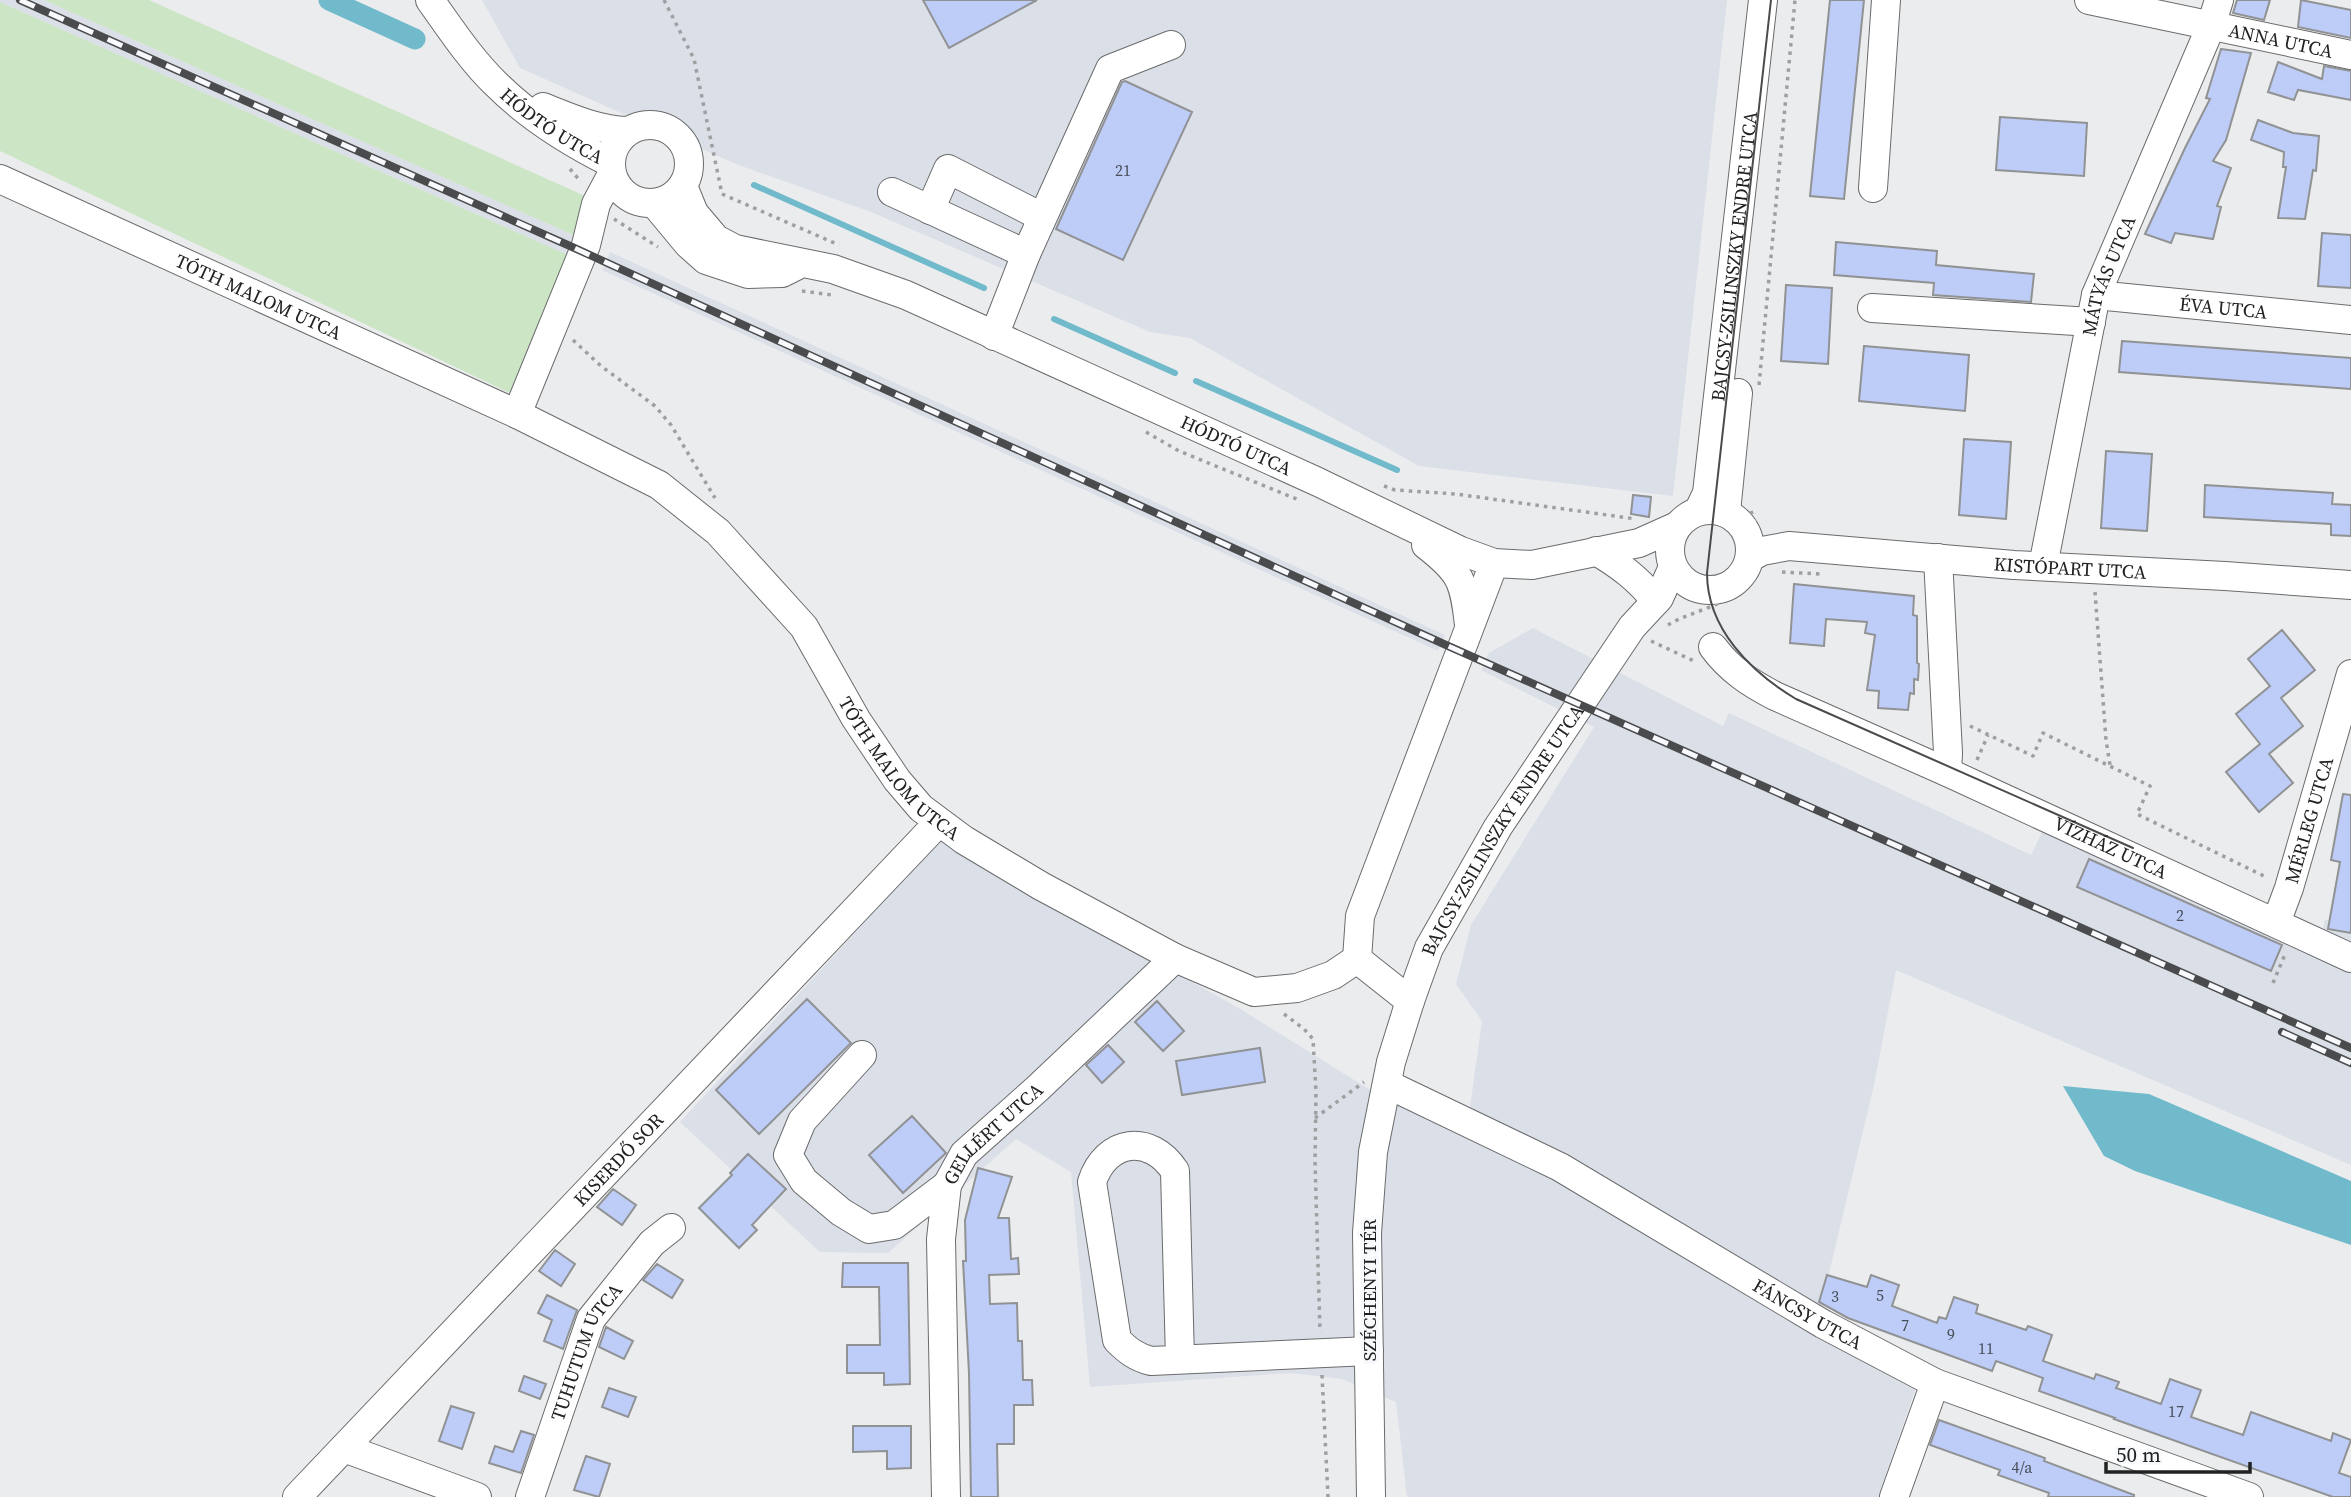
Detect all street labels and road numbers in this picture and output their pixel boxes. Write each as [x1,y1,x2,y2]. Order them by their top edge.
street label: ANNA UTCA [2226,17,2336,64]
street label: HÓDTÓ UTCA [495,82,608,170]
street label: BAJCSY-ZSILINSZKY ENDRE UTCA [1705,110,1763,403]
street label: MÁTYÁS UTCA [2075,211,2142,338]
street label: TÓTH MALOM UTCA [171,247,346,346]
street label: ÉVA UTCA [2178,290,2269,325]
street label: HÓDTÓ UTCA [1177,408,1296,482]
street label: KISTÓPART UTCA [1993,550,2148,585]
street label: TÓTH MALOM UTCA [833,692,966,846]
street label: BAJCSY-ZSILINSZKY ENDRE UTCA [1414,699,1590,959]
street label: MÉRLEG UTCA [2278,754,2339,886]
street label: VÍZHÁZ UTCA [2050,810,2172,885]
street label: GELLÉRT UTCA [937,1076,1049,1189]
street label: KISERDŐ SOR [567,1107,669,1212]
street label: SZÉCHENYI TÉR [1356,1218,1382,1361]
street label: FÁNCSY UTCA [1748,1272,1867,1356]
street label: TUHUTUM UTCA [544,1277,628,1424]

